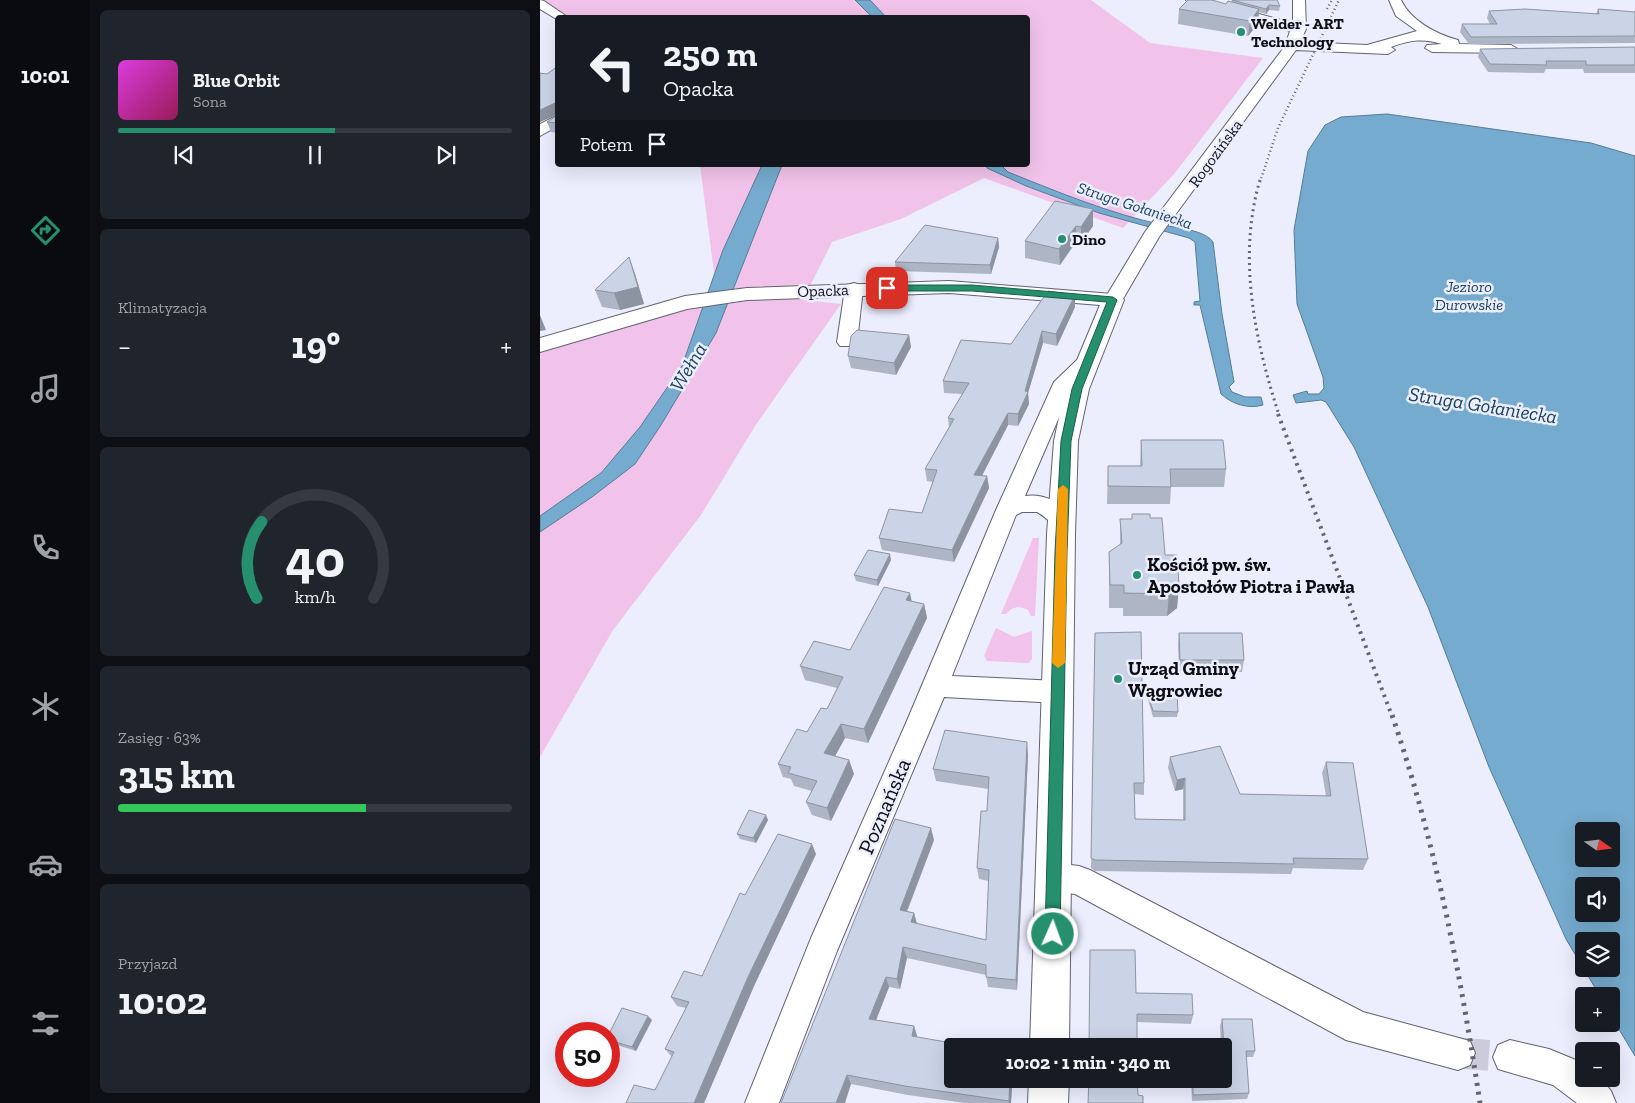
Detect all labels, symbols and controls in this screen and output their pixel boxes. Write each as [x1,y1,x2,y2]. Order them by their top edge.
place label: Welder - ART Technology [1251,14,1345,51]
marker: Welder - ART Technology [1235,26,1247,38]
text: 250 m [663,33,757,75]
icon: left [580,35,645,100]
text: 10:01 [21,62,69,89]
text: Blue Orbit [193,69,280,92]
text: Opacka [663,75,734,102]
text: Sona [193,92,227,111]
street label: Rogozińska [1185,116,1246,191]
icon: arrive [643,130,671,158]
text: Potem [580,133,633,156]
icon: previous [170,141,198,169]
icon: pause [301,141,329,169]
icon: next [432,141,460,169]
water label: Struga Gołaniecka [1075,178,1195,233]
icon: directions [28,213,63,248]
place label: Dino [1072,230,1106,249]
marker: Dino [1056,233,1068,245]
pin [866,267,908,309]
icon: arrive [873,274,901,302]
water label: Jezioro Durowskie [1435,277,1503,314]
street label: Opacka [797,280,849,301]
text: Klimatyzacja [118,298,207,317]
text: 19° [291,322,340,368]
text: − [118,330,131,363]
text: + [500,330,512,363]
water label: Wełna [664,339,712,395]
icon: music [28,371,63,406]
water label: Struga Gołaniecka [1407,381,1559,429]
text: 40 [285,528,345,590]
icon: phone [28,530,63,565]
place label: Kościół pw. św. Apostołów Piotra i Pawła [1147,553,1355,598]
marker: Kościół pw. św. Apostołów Piotra i Pawła [1131,569,1143,581]
text: km/h [295,586,335,608]
place label: Urząd Gminy Wągrowiec [1128,657,1239,702]
marker: Urząd Gminy Wągrowiec [1112,673,1124,685]
icon: climate [28,689,63,724]
text: Zasięg · 63% [118,728,201,747]
text: 315 km [118,752,235,798]
street label: Poznańska [852,754,917,858]
north arrow [1575,822,1620,868]
map controls [1575,822,1620,1087]
icon: car [28,847,63,882]
button: sound [1575,877,1620,922]
position arrow [1026,907,1078,959]
button: layers [1575,932,1620,977]
text: Przyjazd [118,954,177,973]
text: 10:02 [118,978,207,1024]
button: + [1575,987,1620,1032]
icon: filters [28,1006,63,1041]
speed limit sign: 50 [555,1022,620,1087]
button: − [1575,1042,1620,1087]
text: 10:02 · 1 min · 340 m [1006,1051,1170,1074]

